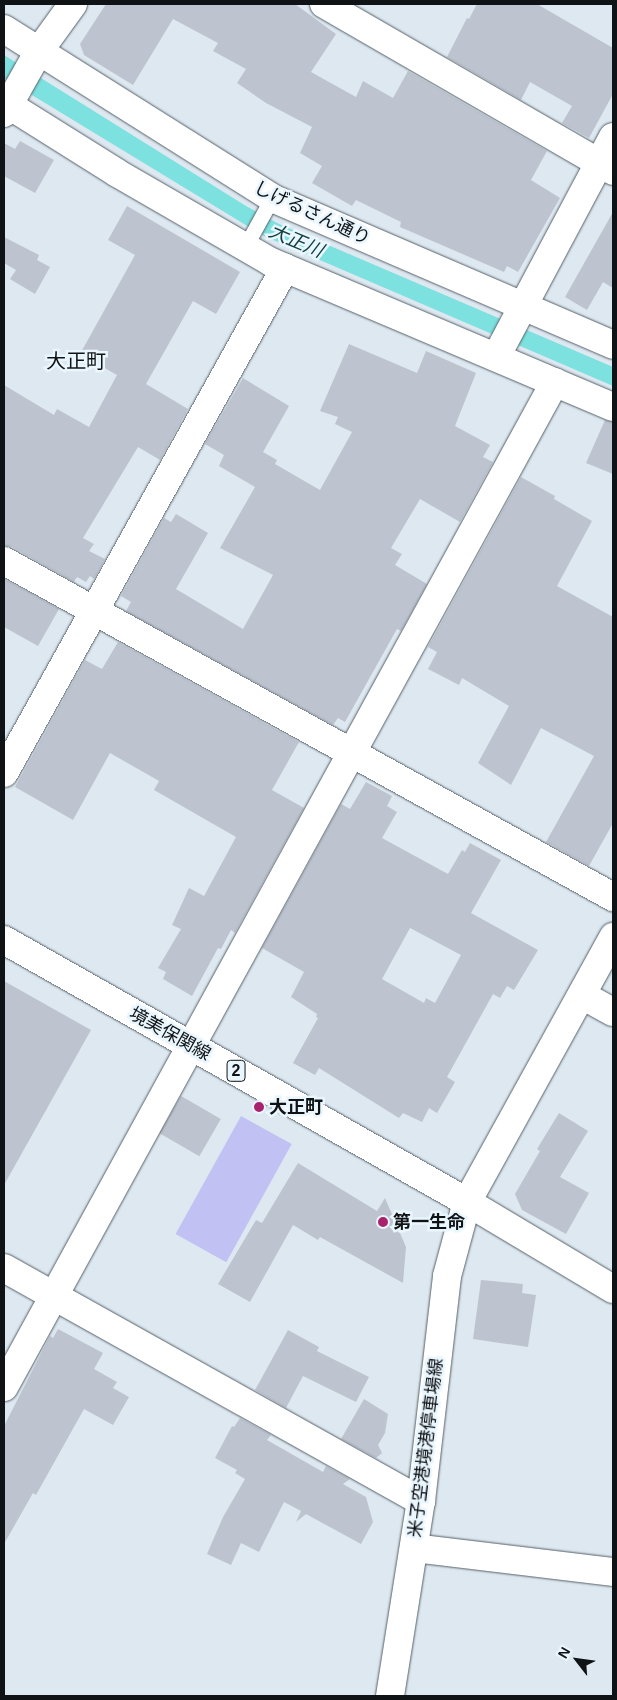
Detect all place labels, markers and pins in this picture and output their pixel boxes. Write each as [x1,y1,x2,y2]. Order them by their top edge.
place label: 大正町 [269,1096,323,1118]
marker: 大正町 [253,1101,265,1113]
place label: 第一生命 [393,1211,465,1233]
marker: 第一生命 [377,1216,389,1228]

